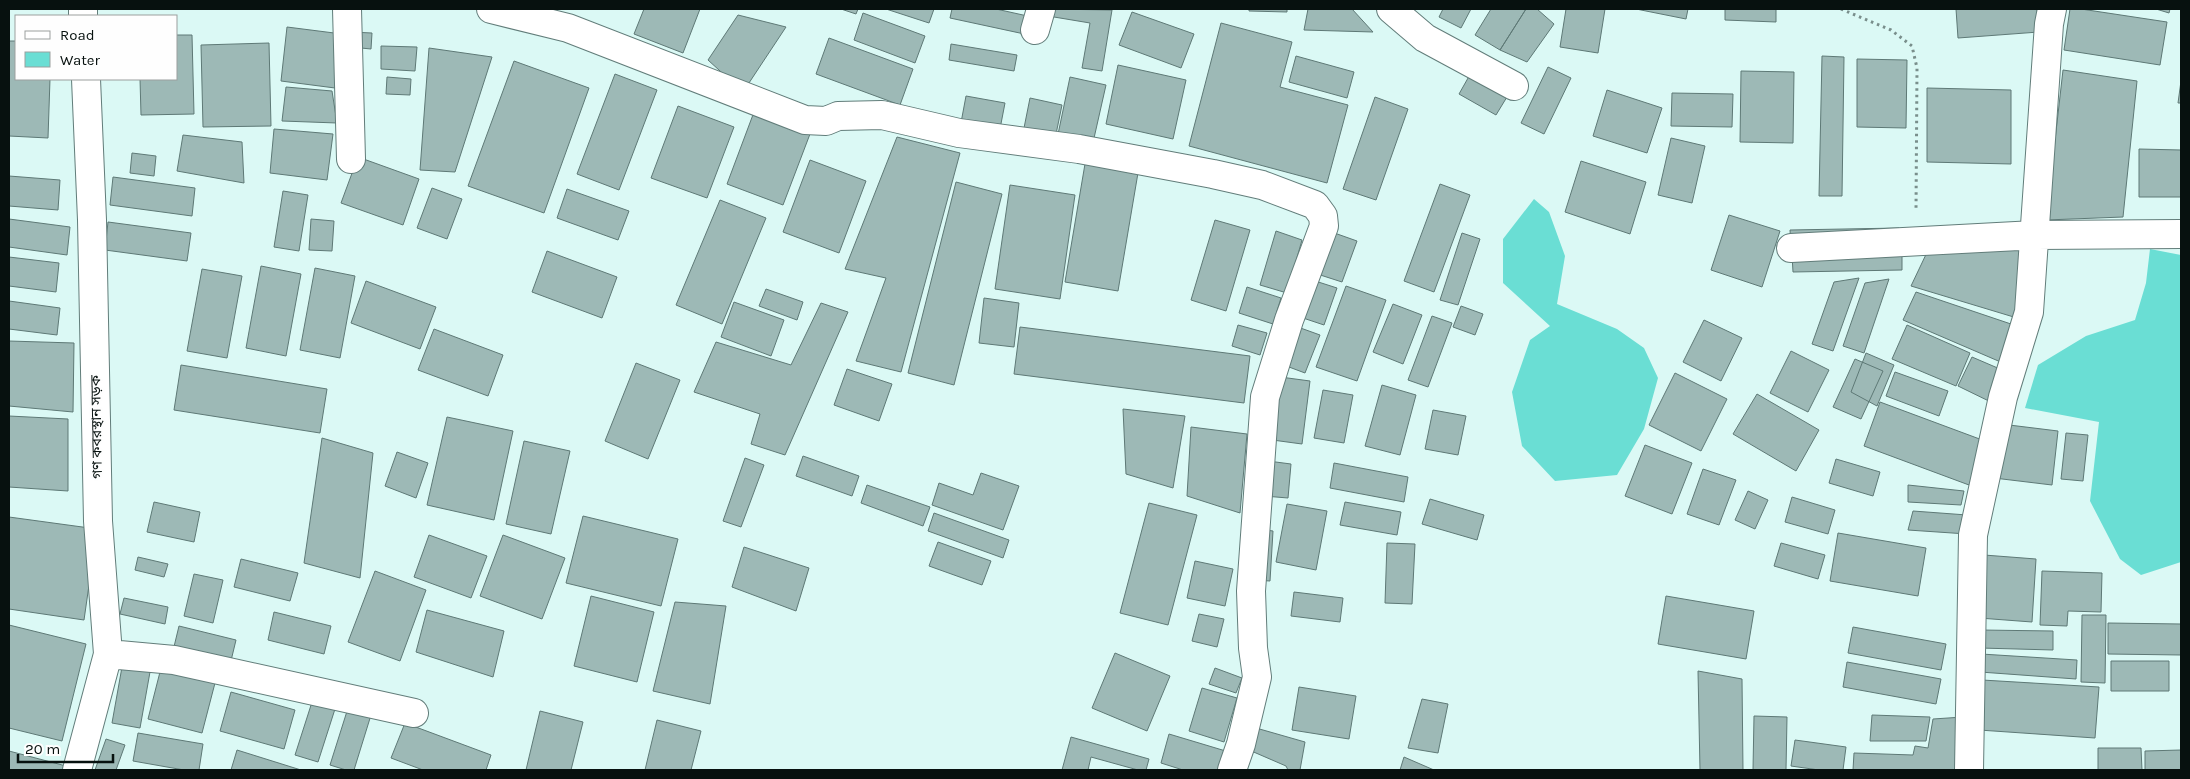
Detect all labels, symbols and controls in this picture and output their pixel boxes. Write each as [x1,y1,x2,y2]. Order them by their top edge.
legend [15,15,178,80]
text: Road [60,26,95,44]
text: Water [60,51,101,69]
street label: গণ কবরস্থান সড়ক [87,374,106,479]
scale bar [18,732,112,764]
text: 20 m [25,740,60,758]

